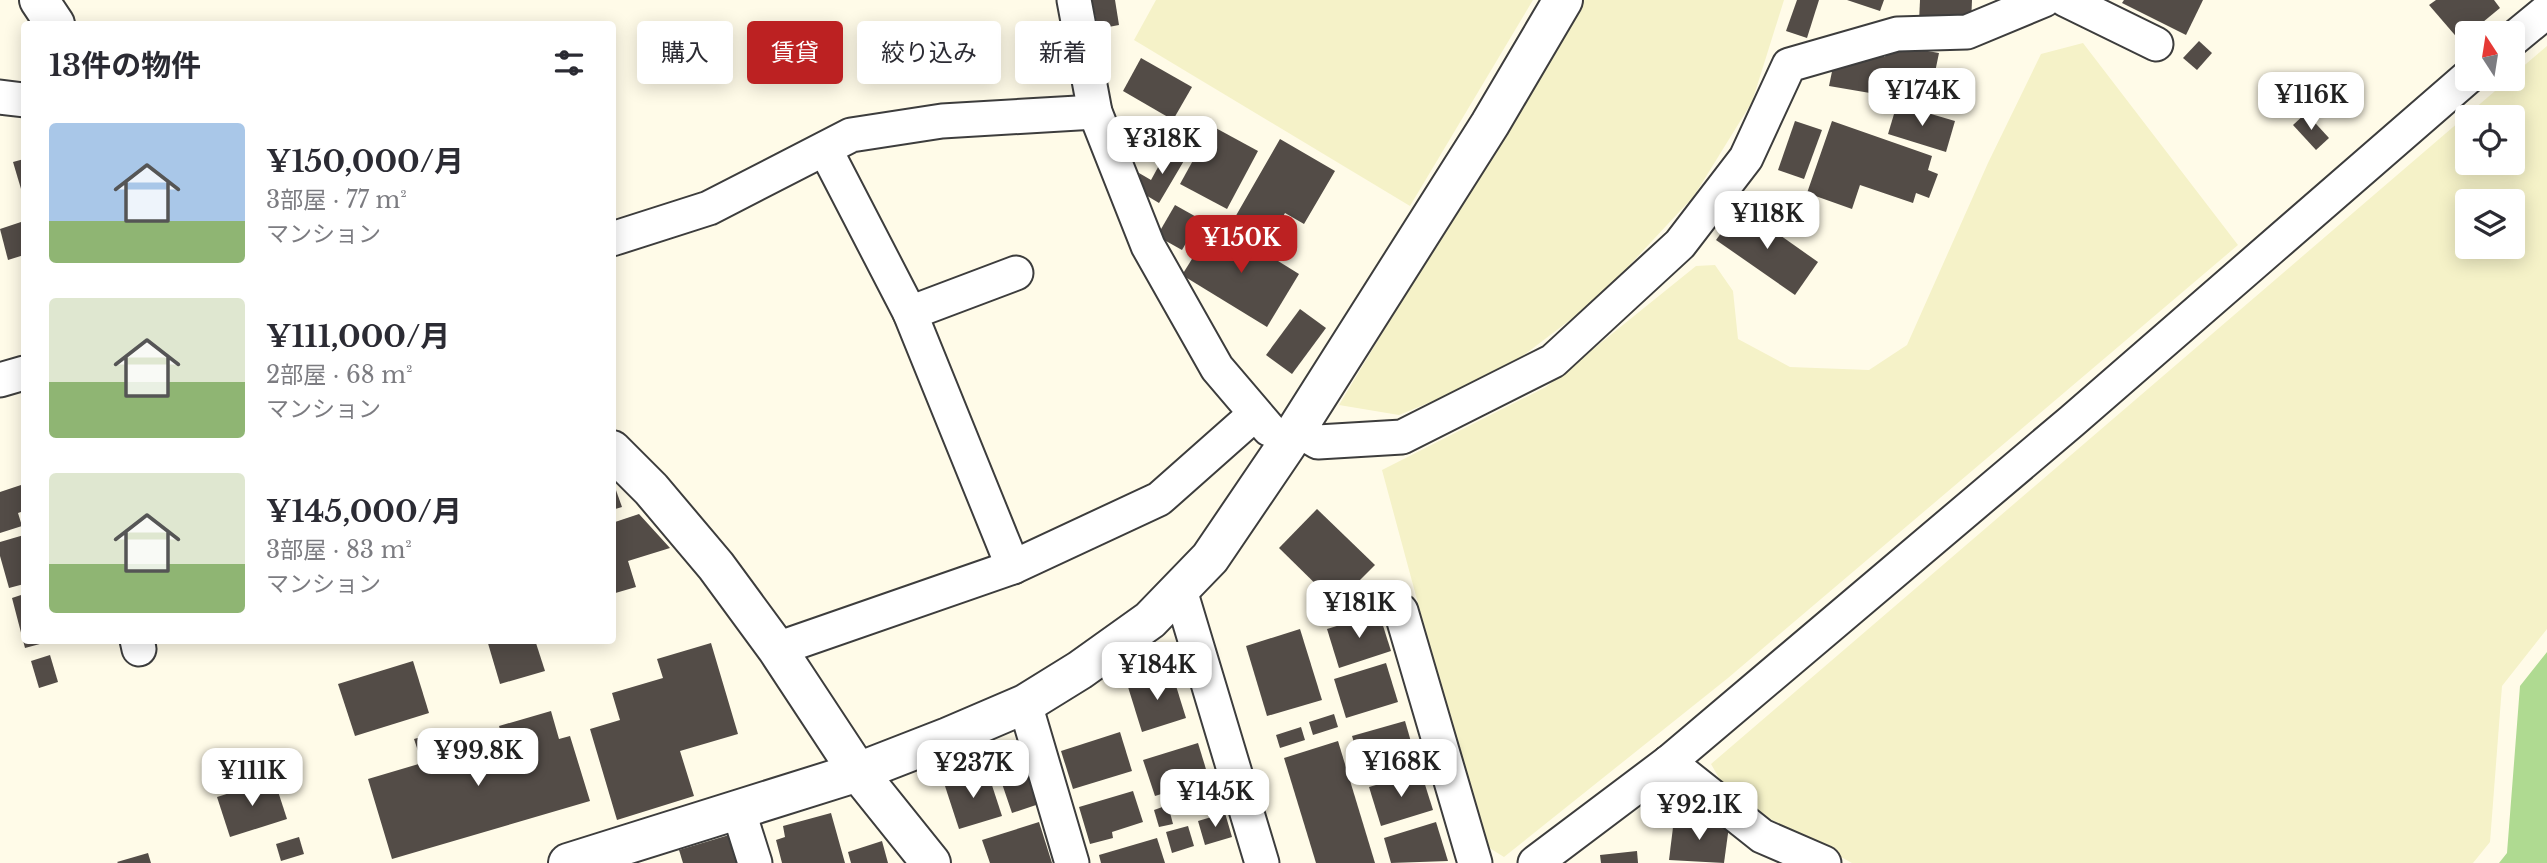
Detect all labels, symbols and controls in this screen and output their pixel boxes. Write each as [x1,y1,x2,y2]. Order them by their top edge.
chip: 購入 [637,21,733,84]
chip: 賃貸 [747,21,843,84]
chip: 絞り込み [857,21,1001,84]
chip: 新着 [1015,21,1111,84]
north arrow [2455,21,2525,91]
map controls [2455,21,2525,259]
icon: filters [550,44,588,82]
text: 13件の物件 [49,47,201,84]
pin: ¥174K [1873,68,1971,128]
pin: ¥116K [2262,72,2360,132]
text: ¥174K [1884,77,1960,105]
text: ¥116K [2274,81,2348,109]
button: locate [2455,105,2525,175]
pin: ¥318K [1113,116,1211,176]
text: ¥318K [1123,125,1201,153]
text: ¥150,000/月 [266,143,464,180]
icon: home [105,151,189,235]
text: 3部屋 · 77 m² [266,186,407,214]
button: layers [2455,189,2525,259]
pin: ¥118K [1718,191,1816,251]
text: ¥118K [1730,200,1804,228]
pin: ¥150K [1192,216,1290,275]
text: マンション [266,220,381,248]
text: ¥150K [1201,224,1281,252]
text: ¥111,000/月 [266,318,450,355]
icon: home [105,326,189,410]
text: 2部屋 · 68 m² [266,361,413,389]
text: マンション [266,395,381,423]
text: ¥145,000/月 [266,493,462,530]
icon: home [105,501,189,585]
text: 3部屋 · 83 m² [266,536,412,564]
text: マンション [266,570,381,598]
pin: ¥181K [1310,580,1408,640]
text: ¥181K [1322,589,1396,617]
pin: ¥184K [1108,642,1206,702]
text: ¥184K [1118,651,1196,679]
pin: ¥99.8K [421,728,535,788]
text: ¥99.8K [433,737,523,765]
pin: ¥237K [924,740,1022,800]
pin: ¥168K [1352,740,1450,799]
pin: ¥111K [203,748,301,808]
text: ¥168K [1362,748,1440,776]
text: ¥237K [933,749,1013,777]
text: ¥111K [218,757,286,785]
pin: ¥145K [1166,770,1264,829]
text: ¥145K [1176,778,1254,806]
pin: ¥92.1K [1642,782,1756,842]
text: ¥92.1K [1657,791,1741,819]

